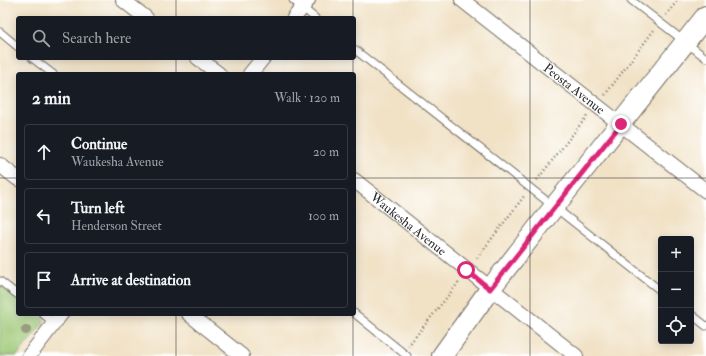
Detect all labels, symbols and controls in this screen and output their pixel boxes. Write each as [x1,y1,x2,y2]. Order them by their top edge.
search box [16,16,356,60]
icon: search [30,27,52,49]
text: Search here [62,29,131,48]
street label: Peosta Avenue [540,60,608,118]
text: 2 min [32,88,71,109]
text: Walk · 120 m [274,90,340,106]
route end [612,115,630,133]
text: Continue [71,135,127,154]
icon: ahead [33,141,55,163]
text: 20 m [313,144,339,160]
text: Waukesha Avenue [71,154,164,170]
street label: Waukesha Avenue [366,189,450,260]
text: Turn left [71,199,125,218]
icon: left [33,205,55,227]
text: 100 m [308,208,339,224]
text: Henderson Street [71,218,162,234]
map controls [658,236,694,344]
button: + [658,236,694,272]
route start [457,261,475,279]
icon: arrive [33,269,55,291]
text: Arrive at destination [71,271,191,290]
button: − [658,272,694,308]
button: locate [658,308,694,344]

